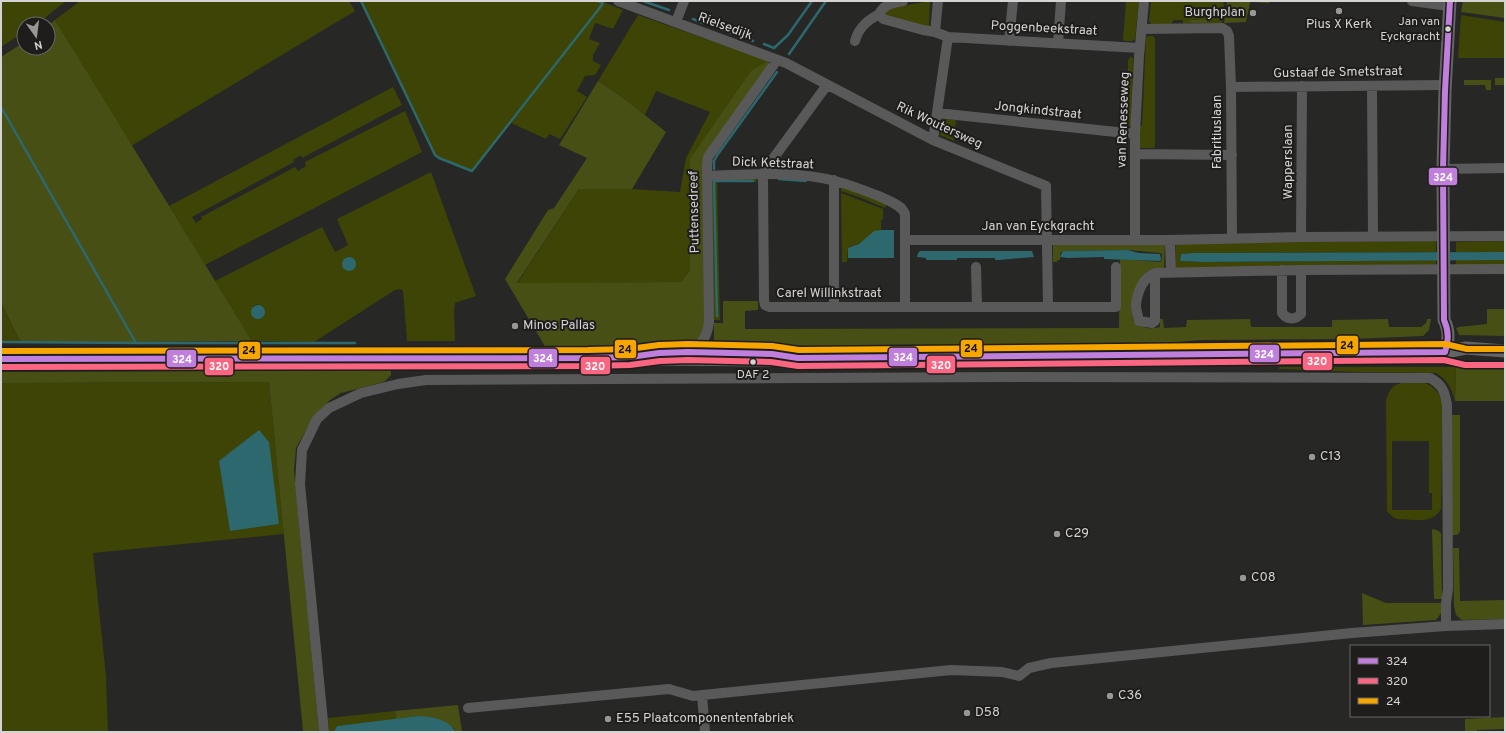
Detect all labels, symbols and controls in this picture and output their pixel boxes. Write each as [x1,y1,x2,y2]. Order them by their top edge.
place label: Burghplan [1184,5,1245,21]
marker: Pius X Kerk [1334,6,1344,16]
marker: Burghplan [1248,8,1258,18]
street label: Rielsedijk [696,10,754,44]
place label: Jan van Eyckgracht [1380,14,1440,45]
north arrow [16,16,56,56]
place label: Pius X Kerk [1306,17,1372,33]
street label: Poggenbeekstraat [990,18,1098,40]
marker: Jan van Eyckgracht [1443,24,1453,34]
text: N [33,37,44,52]
street label: Gustaaf de Smetstraat [1273,64,1403,82]
street label: van Renesseweg [1114,72,1134,168]
street label: Fabritiuslaan [1210,95,1226,169]
street label: Jongkindstraat [994,98,1083,124]
street label: Rik Woutersweg [893,99,985,153]
street label: Wapperslaan [1281,124,1297,200]
street label: Dick Ketstraat [732,155,814,173]
line badge: 324 [1428,167,1458,186]
street label: Puttensedreef [686,170,704,254]
text: 324 [1433,171,1453,185]
street label: Jan van Eyckgracht [982,219,1095,235]
street label: Carel Willinkstraat [776,286,882,302]
place label: Minos Pallas [523,318,595,334]
marker: Minos Pallas [510,321,520,331]
line badge: 24 [1336,335,1359,355]
line badge: 24 [614,339,637,359]
line badge: 24 [960,339,983,358]
text: 24 [1340,339,1354,353]
line badge: 24 [238,341,261,360]
text: 24 [964,342,978,356]
text: 24 [618,343,632,357]
text: 24 [242,344,256,358]
line badge: 324 [1249,344,1280,363]
line badge: 324 [888,347,918,367]
line badge: 324 [528,348,558,368]
text: 324 [1254,348,1274,362]
line badge: 324 [166,349,197,368]
text: 324 [893,351,913,365]
text: 324 [533,352,553,366]
line badge: 320 [1302,352,1333,371]
text: 324 [172,353,192,367]
line badge: 320 [926,355,956,374]
text: 320 [1307,355,1327,369]
line badge: 320 [580,356,611,375]
line badge: 320 [204,357,234,376]
marker: DAF 2 [748,357,758,367]
text: 320 [931,359,951,373]
text: 320 [209,360,229,374]
text: 320 [585,360,605,374]
place label: DAF 2 [737,367,769,383]
place label: C13 [1320,449,1341,465]
marker: C13 [1307,452,1317,462]
place label: C29 [1065,526,1089,542]
marker: C29 [1052,529,1062,539]
place label: C08 [1251,570,1276,586]
marker: C08 [1238,573,1248,583]
legend [1350,645,1490,717]
text: 324 [1386,654,1408,670]
text: 320 [1386,674,1408,690]
place label: C36 [1118,688,1142,704]
marker: C36 [1105,691,1115,701]
text: 24 [1386,694,1401,710]
place label: D58 [975,705,1000,721]
marker: D58 [962,708,972,718]
place label: E55 Plaatcomponentenfabriek [616,711,794,727]
marker: E55 Plaatcomponentenfabriek [603,714,613,724]

